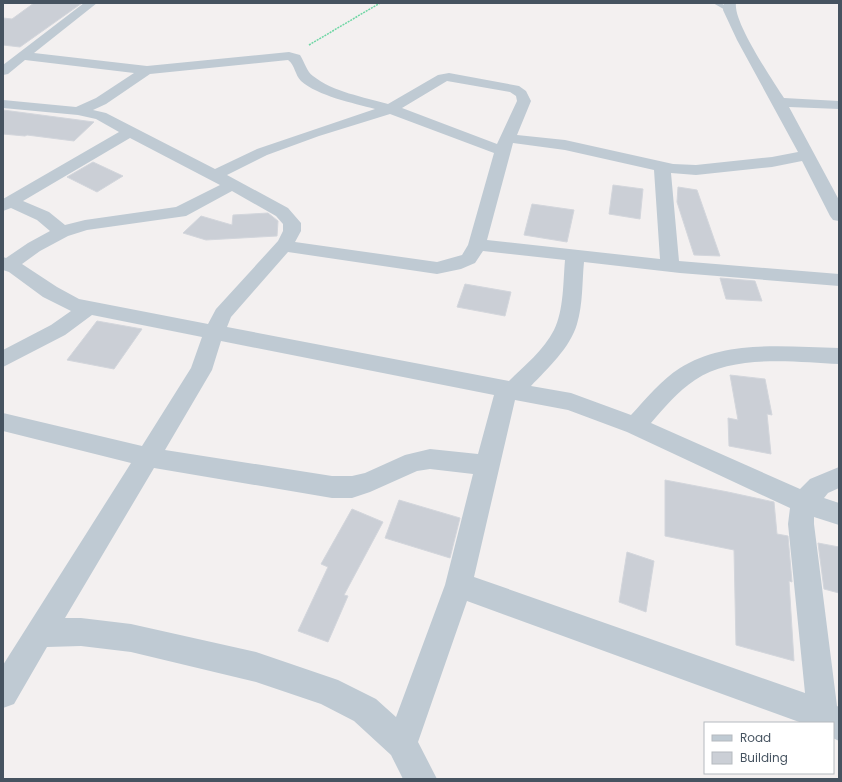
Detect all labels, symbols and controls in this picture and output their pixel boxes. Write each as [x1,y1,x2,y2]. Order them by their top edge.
legend [704,722,834,774]
text: Road [740,729,771,746]
text: Building [740,749,788,766]

